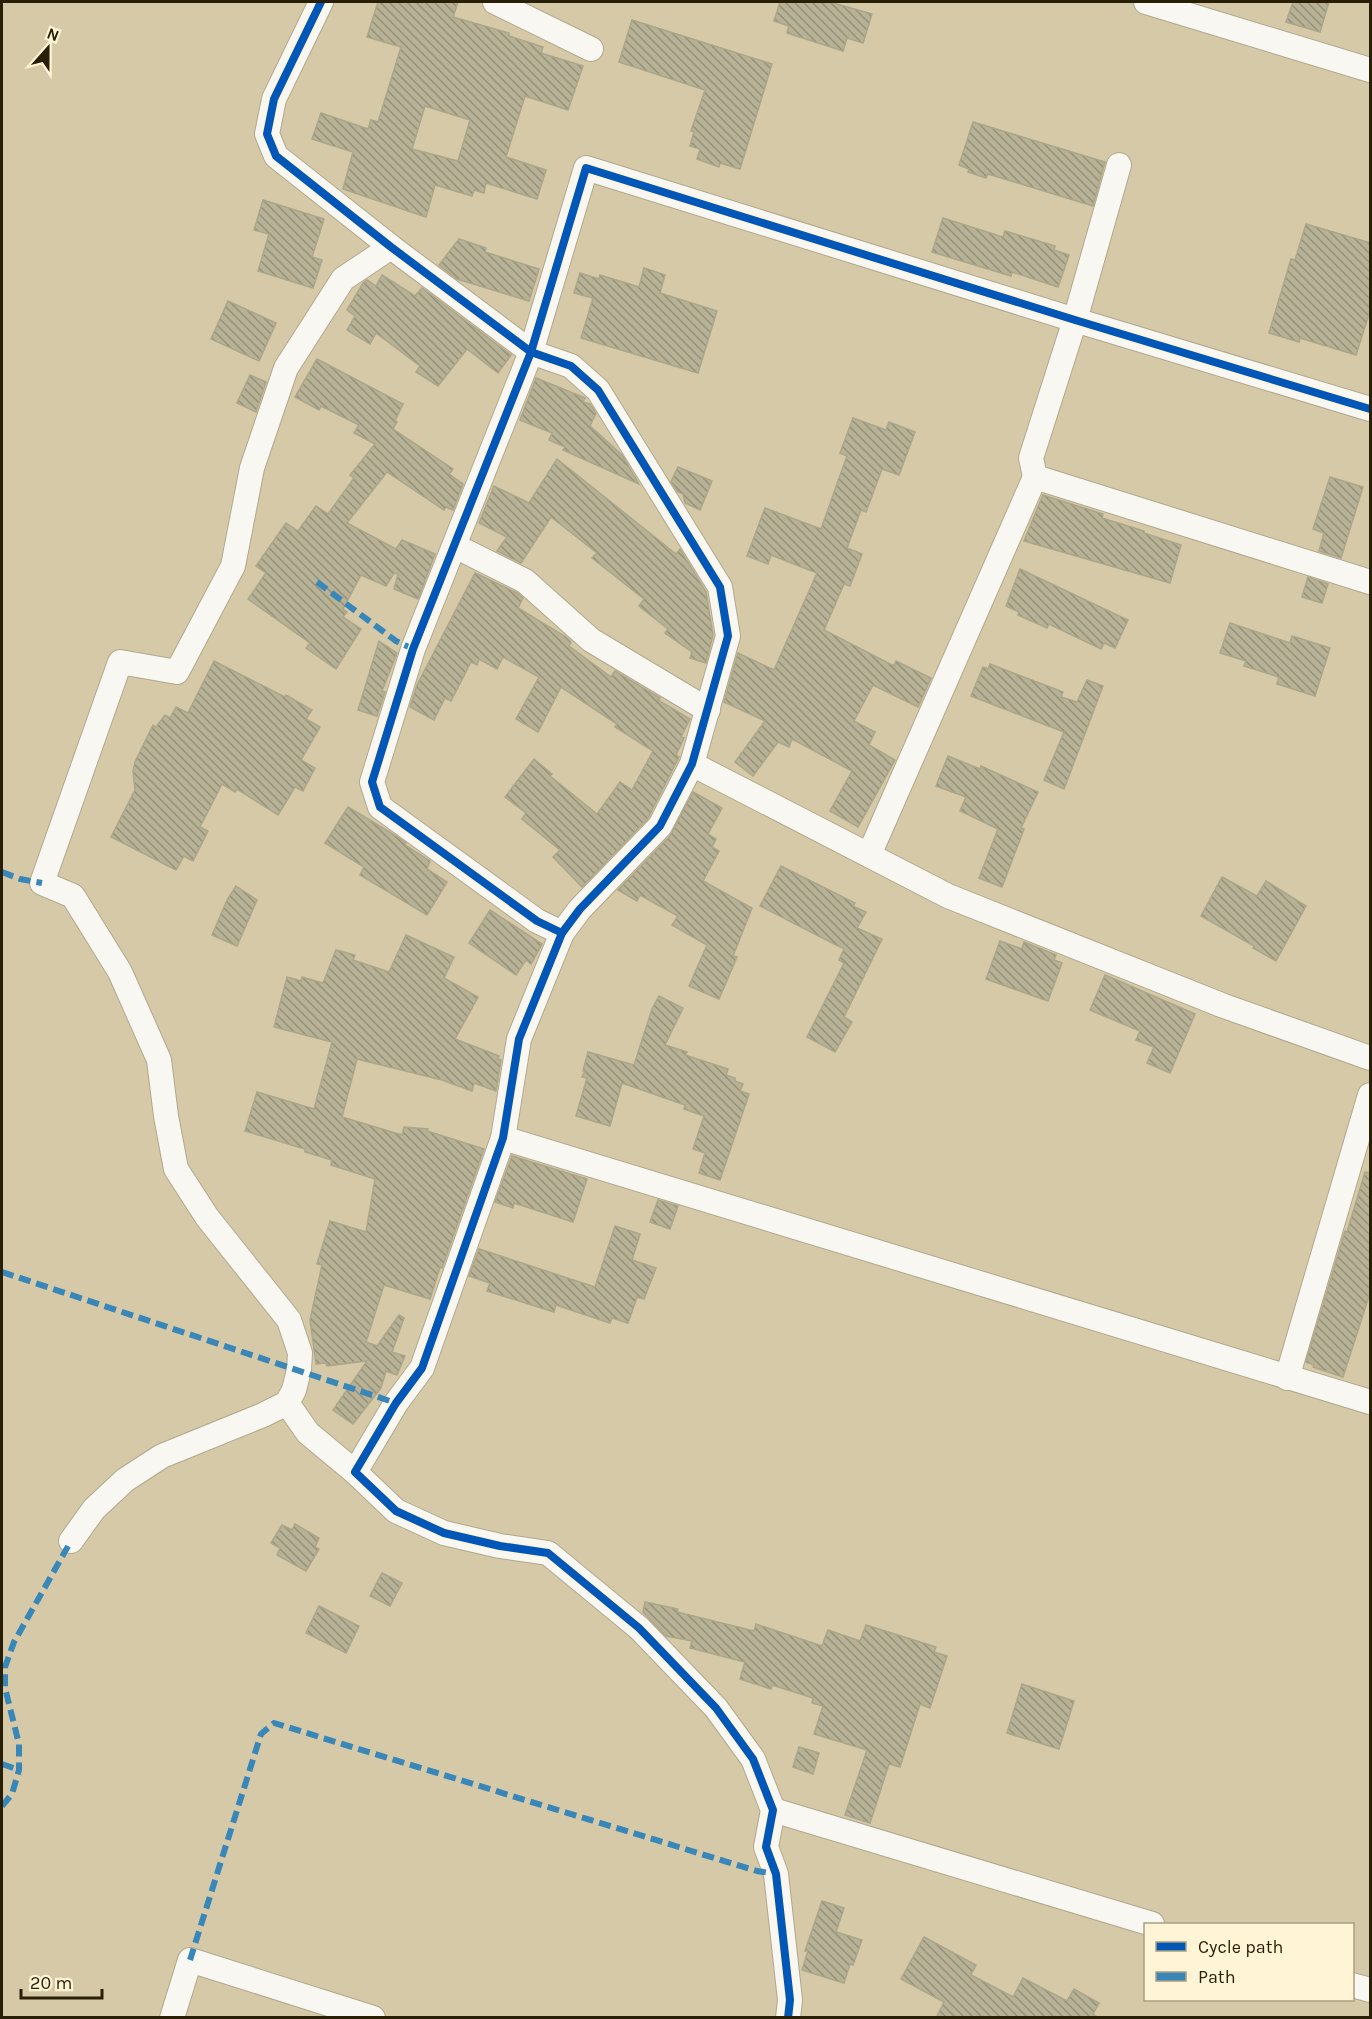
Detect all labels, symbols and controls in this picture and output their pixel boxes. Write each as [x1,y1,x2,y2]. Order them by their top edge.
north arrow [18,18,78,78]
text: N [44,24,62,45]
legend [1144,1923,1354,2001]
text: Cycle path [1198,1936,1283,1958]
scale bar [21,1962,102,2000]
text: Path [1198,1966,1236,1988]
text: 20 m [30,1972,72,1994]

